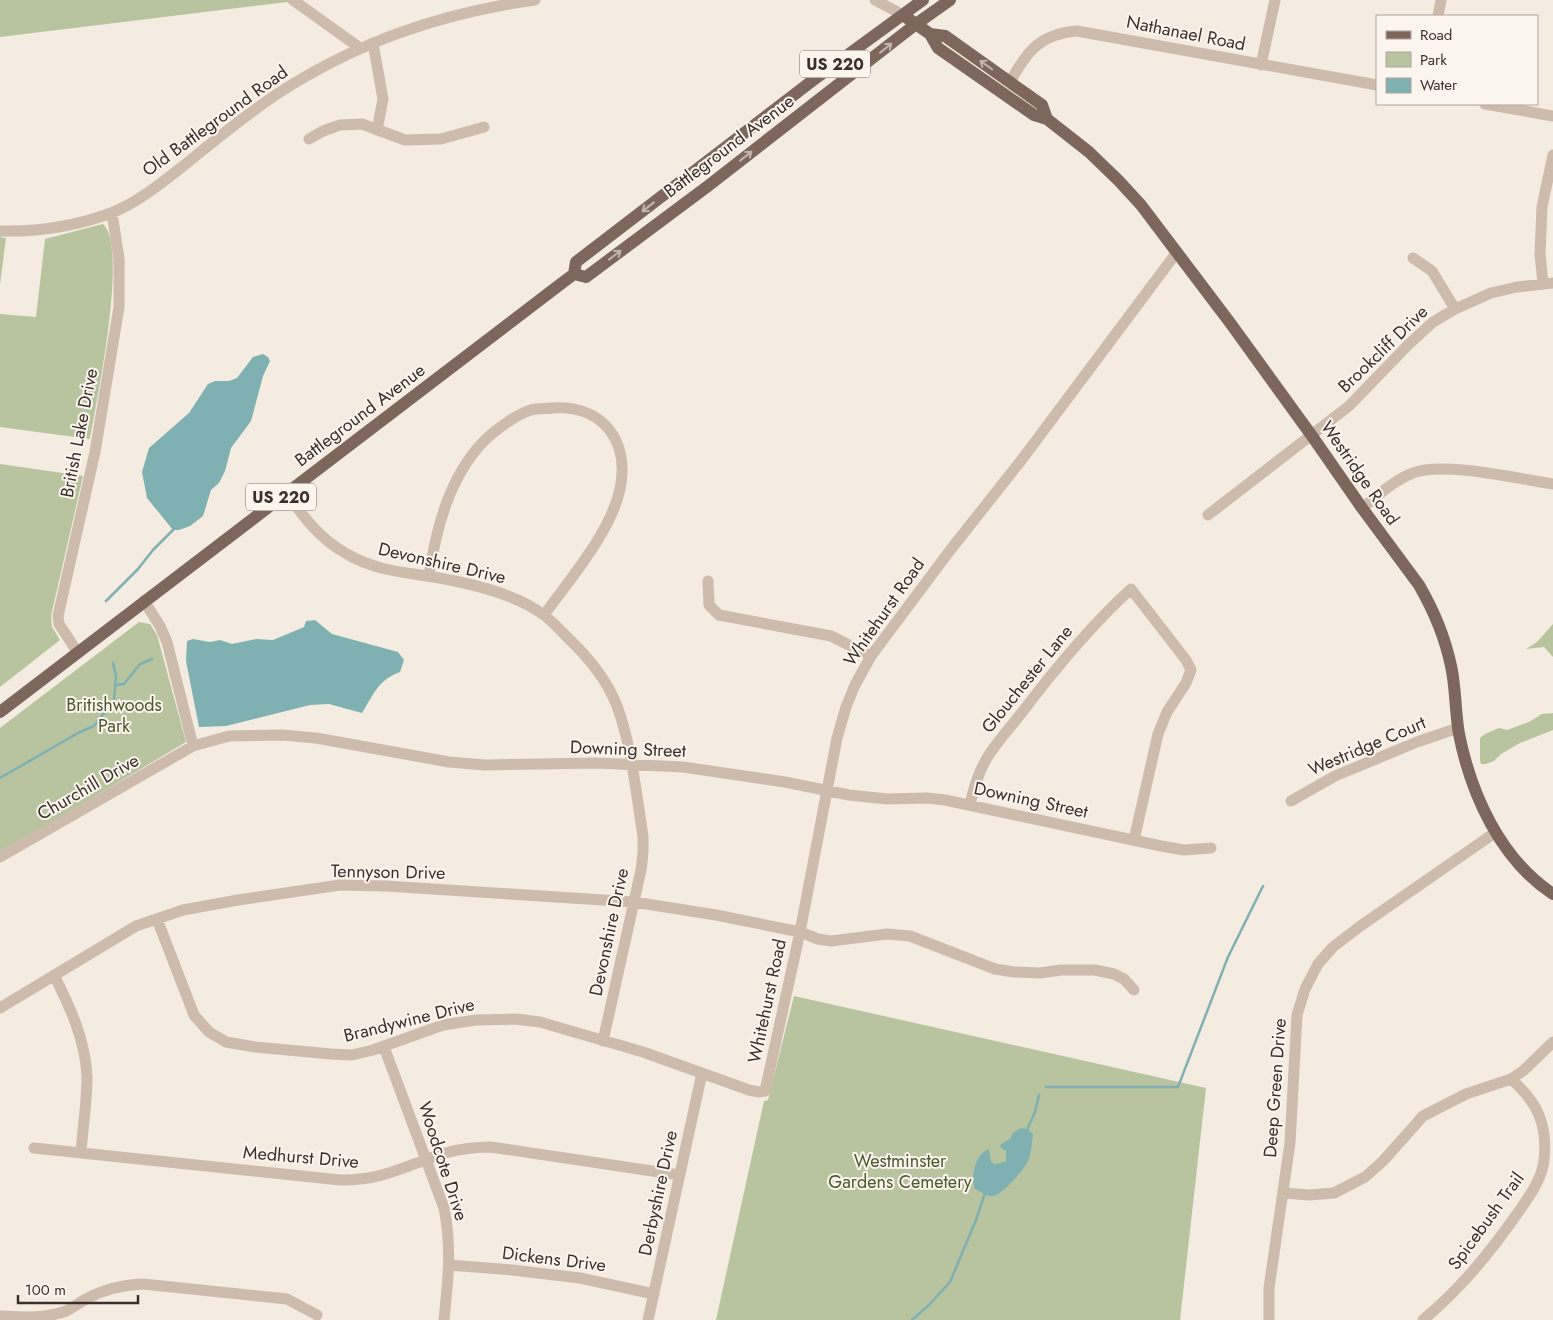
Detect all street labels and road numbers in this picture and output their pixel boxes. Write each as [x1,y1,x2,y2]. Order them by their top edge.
street label: Nathanael Road [1124,9,1248,57]
road number: US 220 [800,51,870,78]
street label: Old Battleground Road [137,59,293,183]
street label: Battleground Avenue [658,88,800,204]
street label: Brookcliff Drive [1332,299,1434,399]
street label: Battleground Avenue [289,357,431,473]
street label: British Lake Drive [54,366,104,500]
street label: Westridge Road [1314,416,1406,530]
road number: US 220 [246,484,316,511]
street label: Devonshire Drive [376,536,508,590]
street label: Whitehurst Road [837,553,931,671]
street label: Glouchester Lane [975,619,1079,739]
street label: Westridge Court [1304,709,1430,782]
street label: Downing Street [569,734,687,764]
street label: Churchill Drive [32,747,144,827]
street label: Downing Street [971,775,1091,825]
street label: Tennyson Drive [331,858,445,886]
street label: Devonshire Drive [583,866,635,998]
street label: Whitehurst Road [741,936,793,1066]
street label: Brandywine Drive [341,991,477,1049]
street label: Deep Green Drive [1257,1017,1293,1159]
street label: Woodcote Drive [412,1098,474,1224]
street label: Derbyshire Drive [632,1128,684,1258]
street label: Medhurst Drive [242,1139,360,1175]
street label: Spicebush Trail [1442,1167,1530,1275]
street label: Dickens Drive [501,1240,607,1278]

